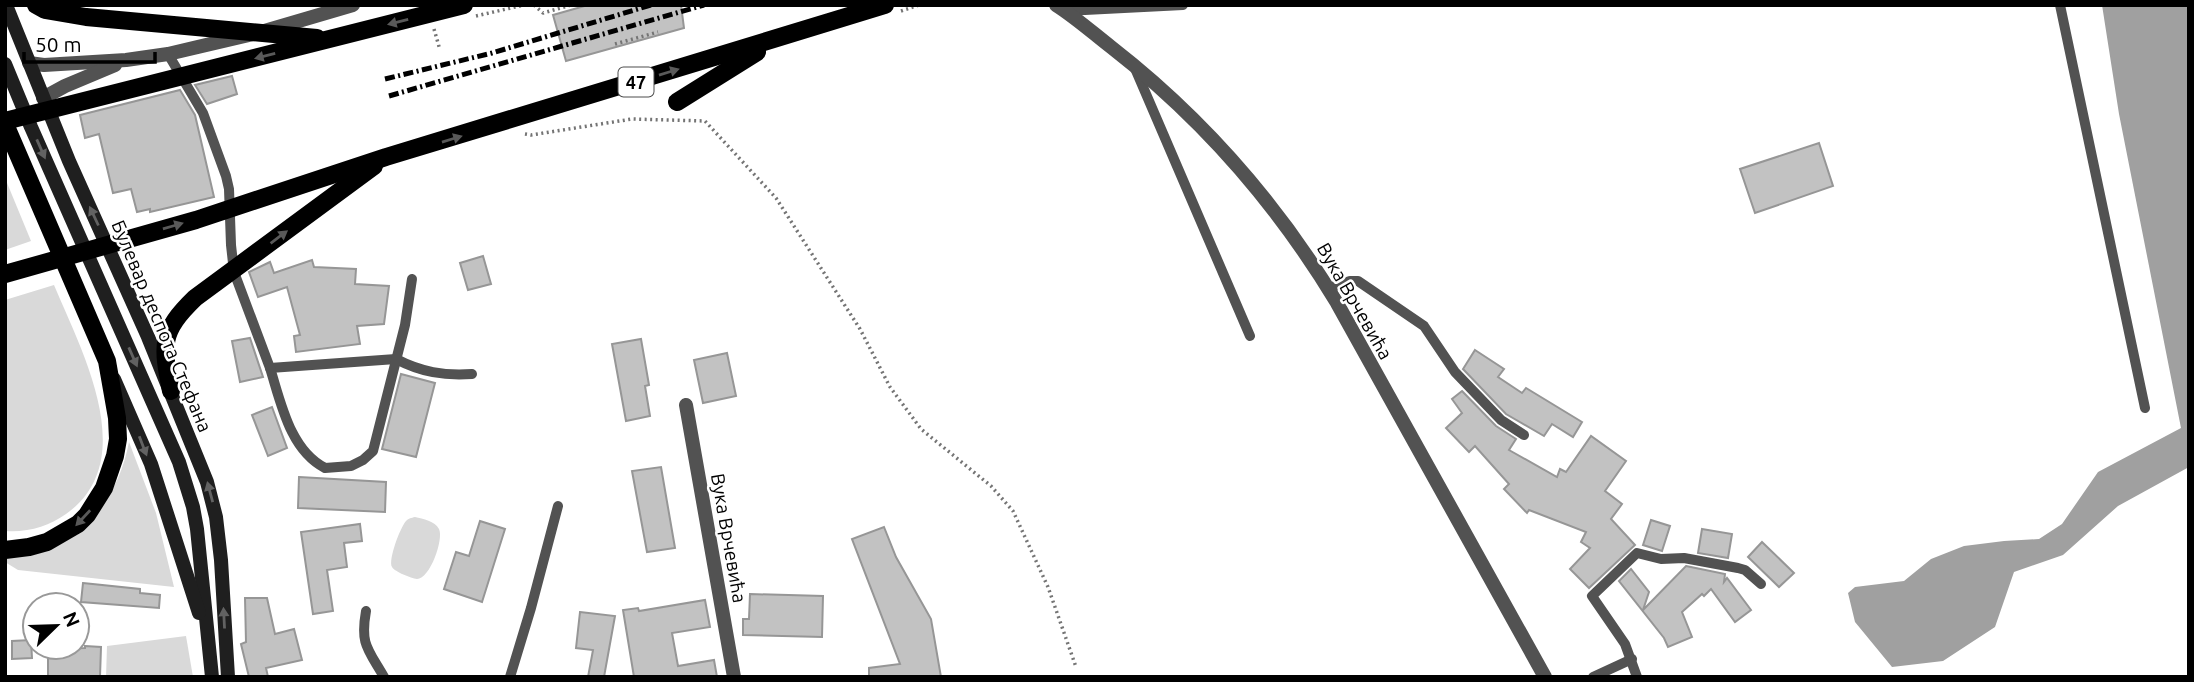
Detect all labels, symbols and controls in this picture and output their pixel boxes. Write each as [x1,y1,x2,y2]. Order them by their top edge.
one-way arrow [387,17,409,28]
scale bar [24,21,156,65]
text: 50 m [35,32,82,56]
one-way arrow [254,51,276,62]
one-way arrow [659,66,680,76]
road number: 47 [618,68,654,96]
one-way arrow [442,133,463,143]
one-way arrow [36,139,47,160]
one-way arrow [88,206,100,226]
street label: Булевар деспота Стефана [107,217,217,435]
one-way arrow [163,220,185,231]
one-way arrow [270,230,288,245]
street label: Вука Врчевића [1313,239,1397,363]
one-way arrow [127,347,139,367]
one-way arrow [138,436,149,457]
street label: Вука Врчевића [707,472,751,604]
one-way arrow [204,481,215,503]
one-way arrow [75,509,91,526]
north arrow [21,591,91,661]
one-way arrow [219,607,230,629]
text: N [59,609,85,630]

